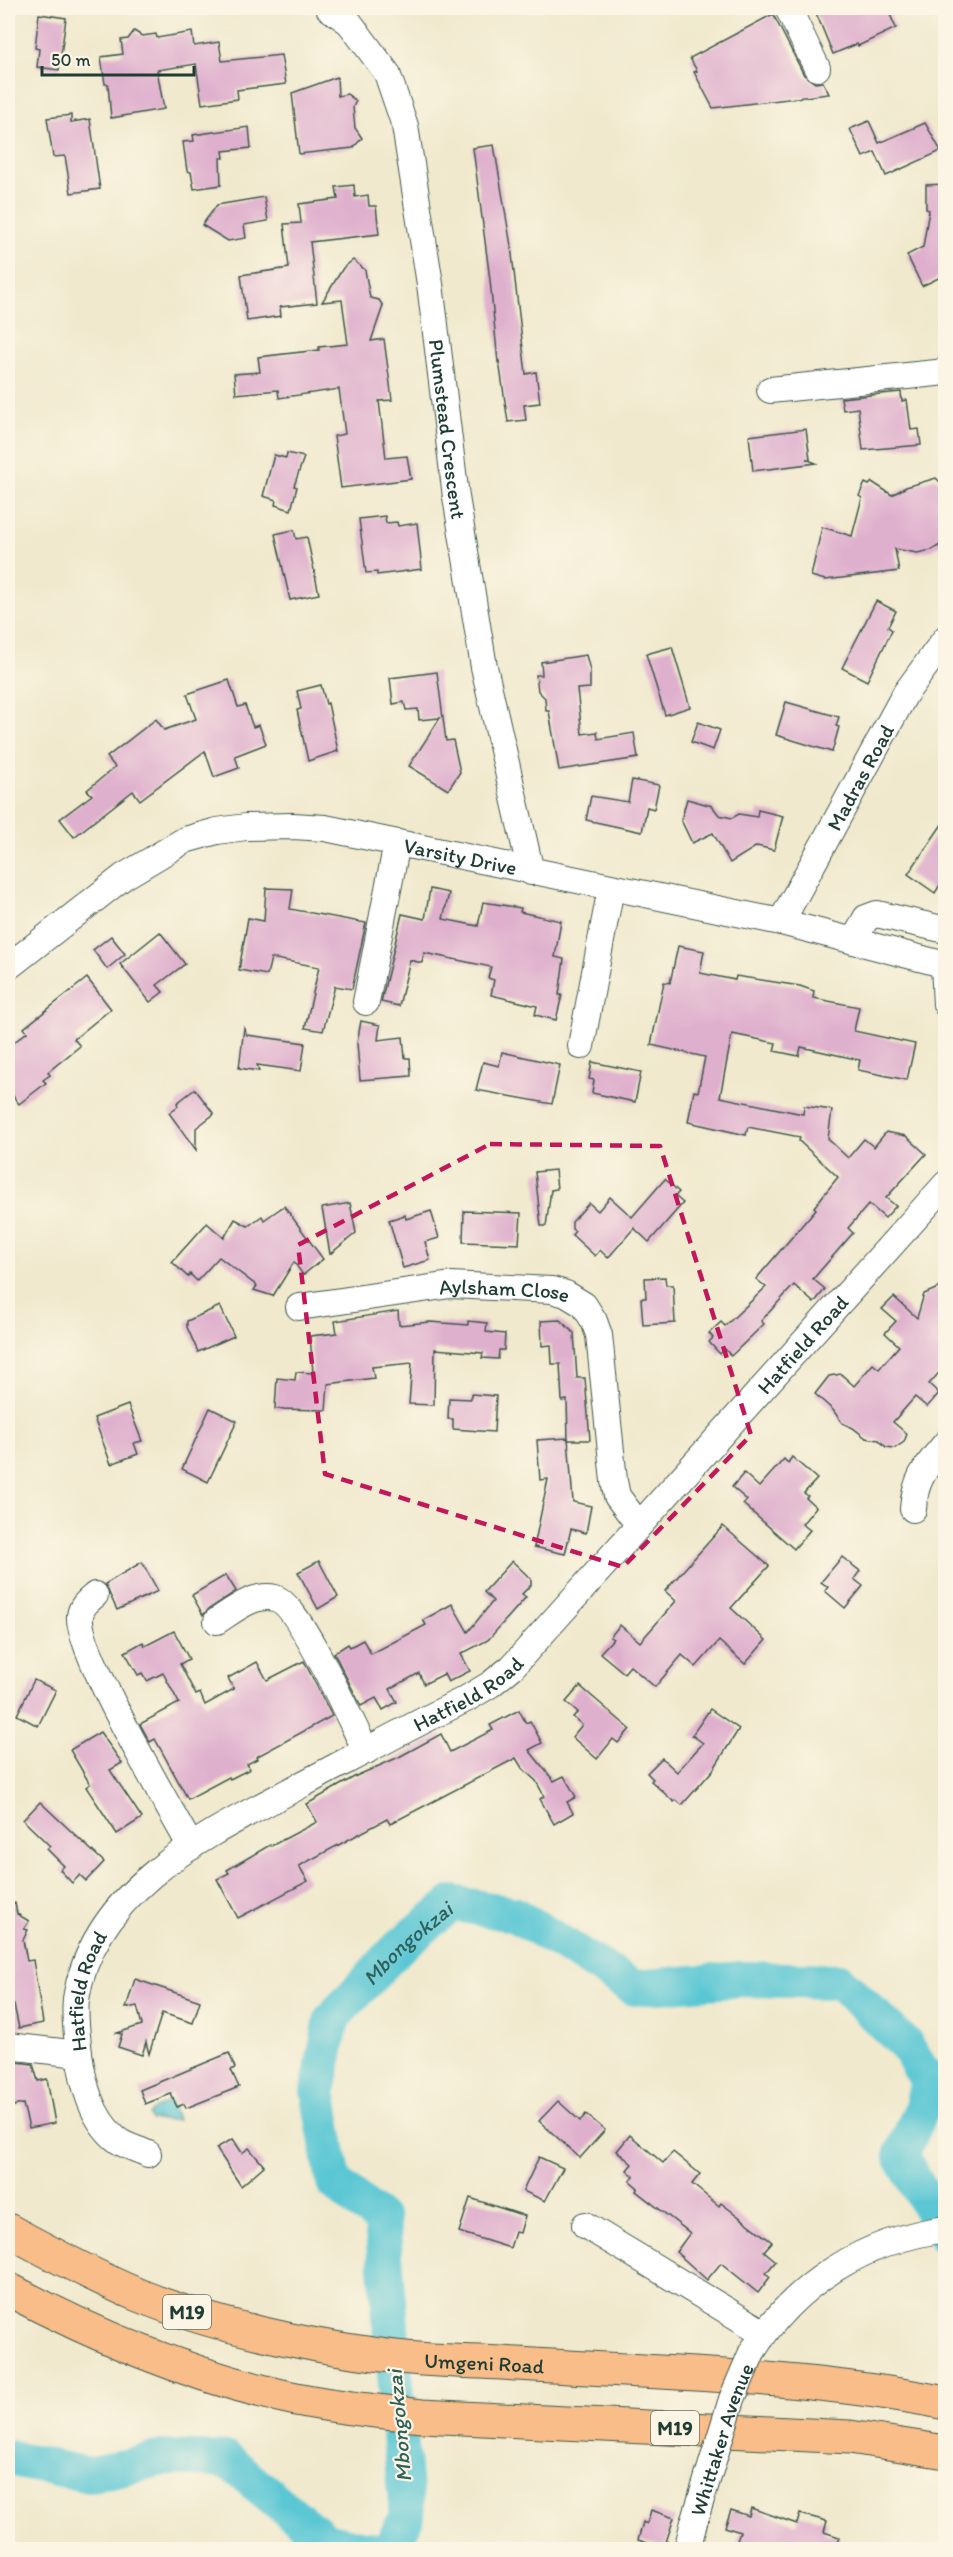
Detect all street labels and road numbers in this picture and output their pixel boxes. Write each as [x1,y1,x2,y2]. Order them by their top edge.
street label: Plumstead Crescent [424,337,472,521]
street label: Madras Road [821,719,899,835]
street label: Varsity Drive [401,832,519,880]
street label: Aylsham Close [437,1272,573,1307]
street label: Hatfield Road [751,1289,853,1399]
street label: Hatfield Road [409,1651,529,1736]
street label: Hatfield Road [63,1925,112,2053]
road number: M19 [163,2295,211,2329]
street label: Umgeni Road [424,2347,545,2378]
street label: Whittaker Avenue [684,2359,758,2519]
road number: M19 [651,2411,699,2445]

